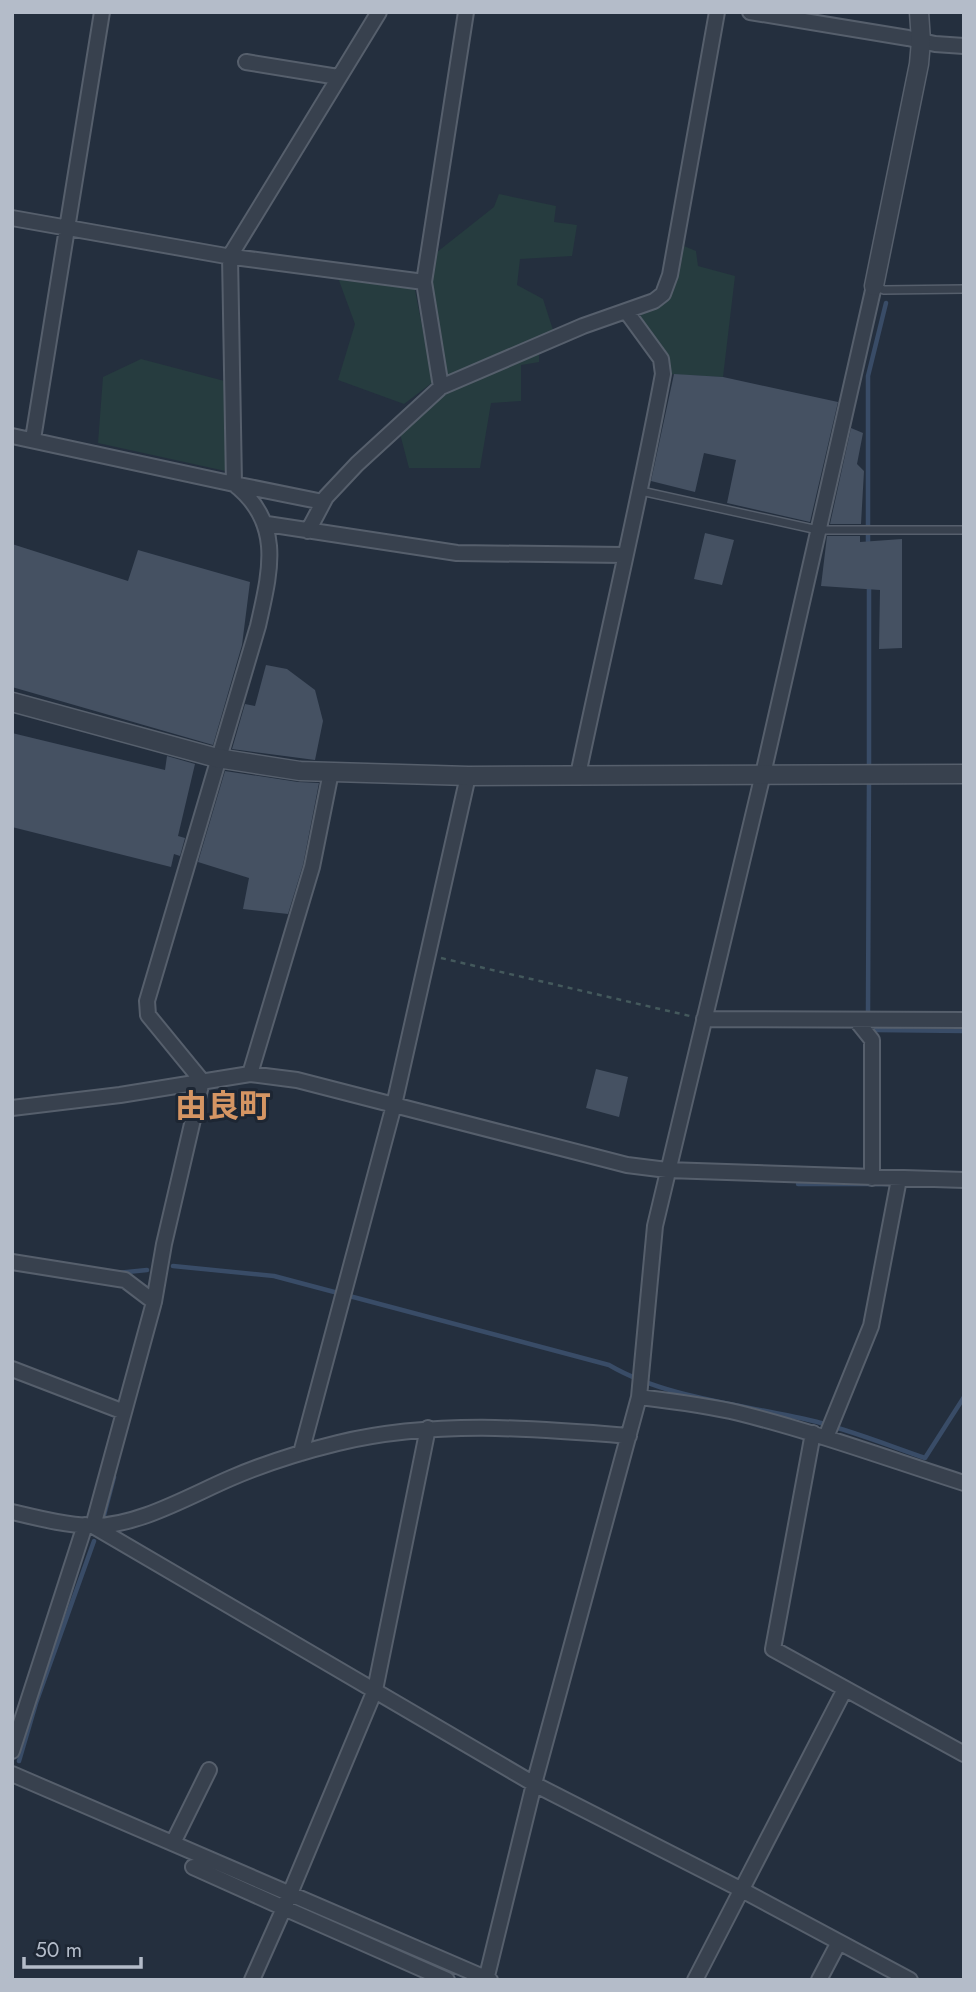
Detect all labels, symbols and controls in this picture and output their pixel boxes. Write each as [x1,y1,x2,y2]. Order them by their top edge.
district label: 由良町 [175,1083,271,1129]
scale bar [24,1926,142,1970]
text: 50 m [35,1935,82,1965]

